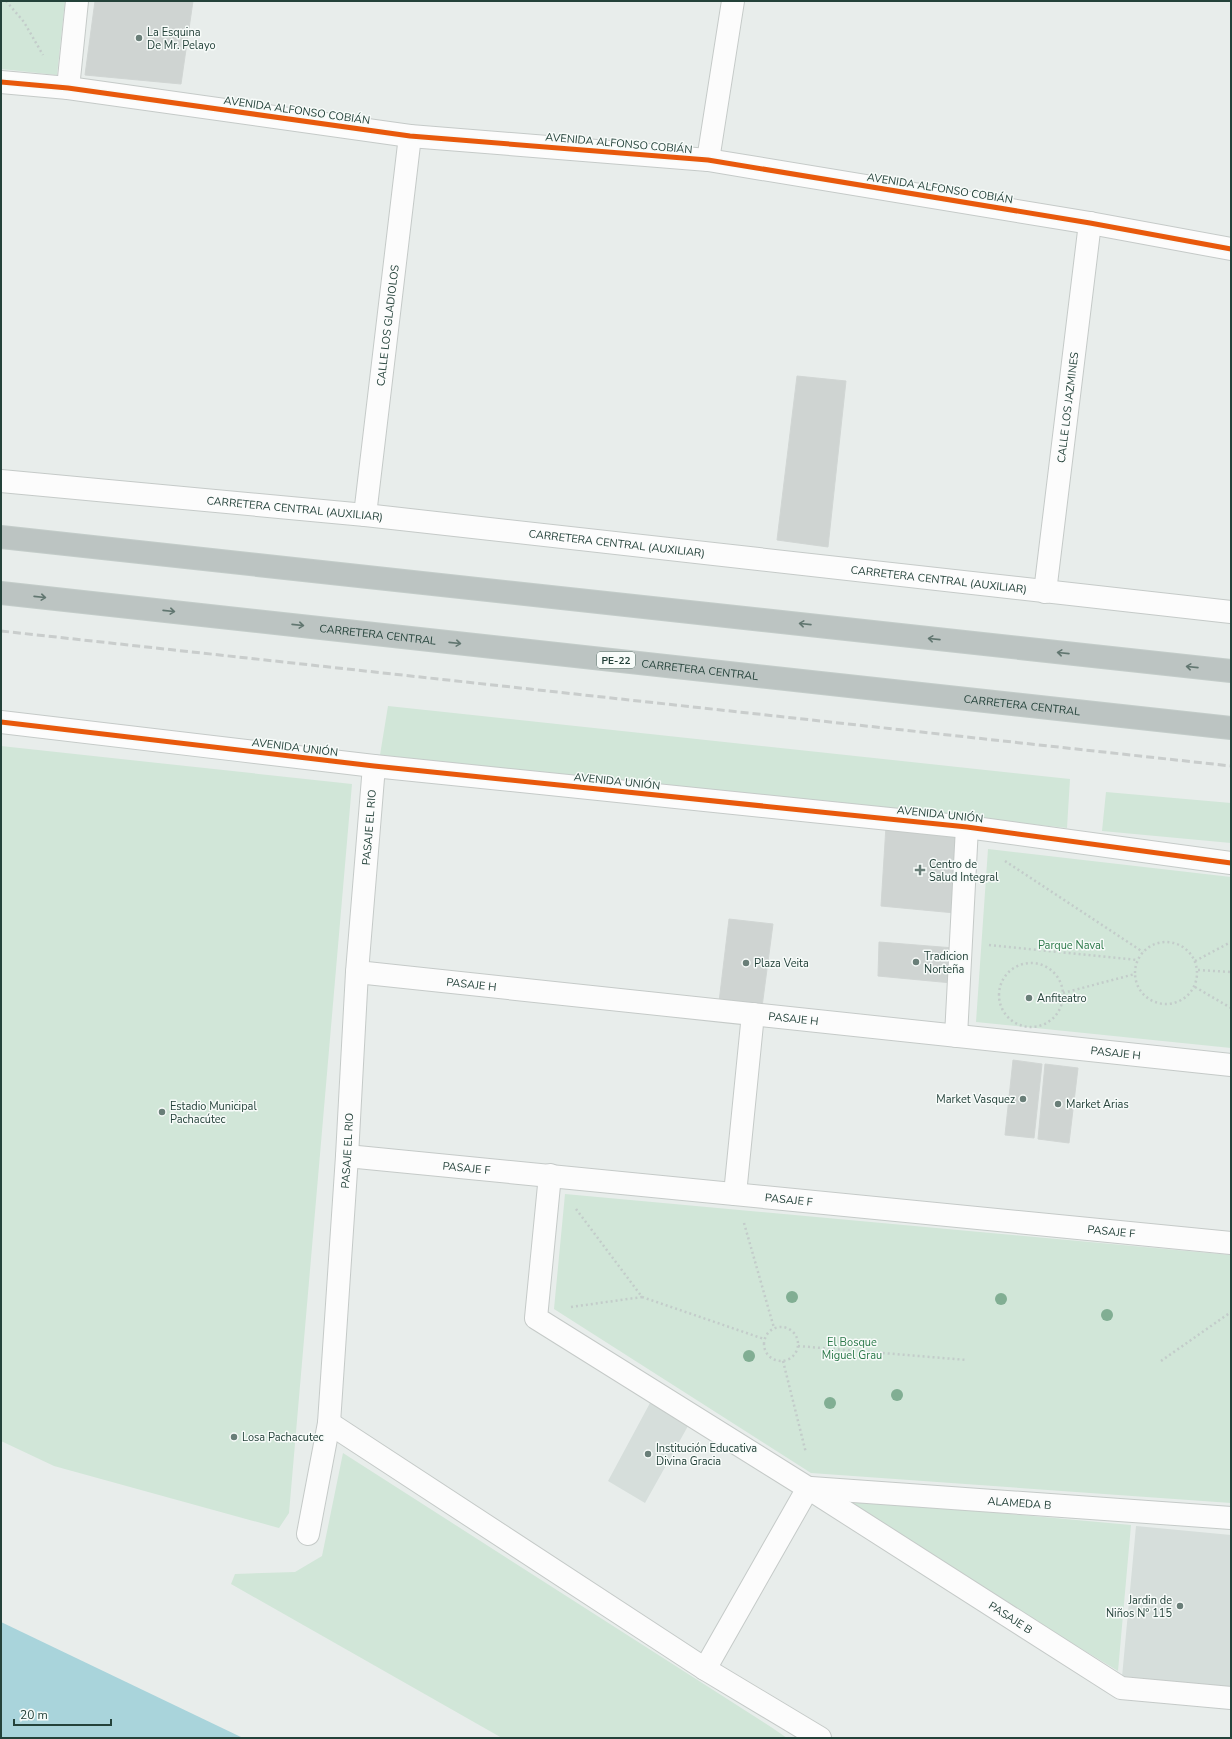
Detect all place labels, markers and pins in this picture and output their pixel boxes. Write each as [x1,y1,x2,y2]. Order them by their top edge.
place label: La Esquina De Mr. Pelayo [147,25,216,53]
marker: La Esquina De Mr. Pelayo [134,33,144,43]
place label: Centro de Salud Integral [929,857,999,885]
marker: Centro de Salud Integral [914,864,926,876]
place label: Tradicion Norteña [924,949,968,977]
place label: Plaza Veita [754,956,809,971]
marker: Tradicion Norteña [911,957,921,967]
marker: Plaza Veita [741,958,751,968]
place label: Anfiteatro [1037,991,1087,1006]
marker: Anfiteatro [1024,993,1034,1003]
place label: Market Vasquez [936,1092,1015,1107]
marker: Market Vasquez [1018,1094,1028,1104]
place label: Market Arias [1066,1097,1129,1112]
place label: Estadio Municipal Pachacútec [170,1099,257,1127]
marker: Market Arias [1053,1099,1063,1109]
marker: Estadio Municipal Pachacútec [157,1107,167,1117]
place label: Losa Pachacutec [242,1430,324,1445]
marker: Losa Pachacutec [229,1432,239,1442]
place label: Institución Educativa Divina Gracia [656,1441,757,1469]
marker: Institución Educativa Divina Gracia [643,1449,653,1459]
place label: Jardin de Niños N° 115 [1106,1593,1172,1621]
marker: Jardin de Niños N° 115 [1175,1601,1185,1611]

